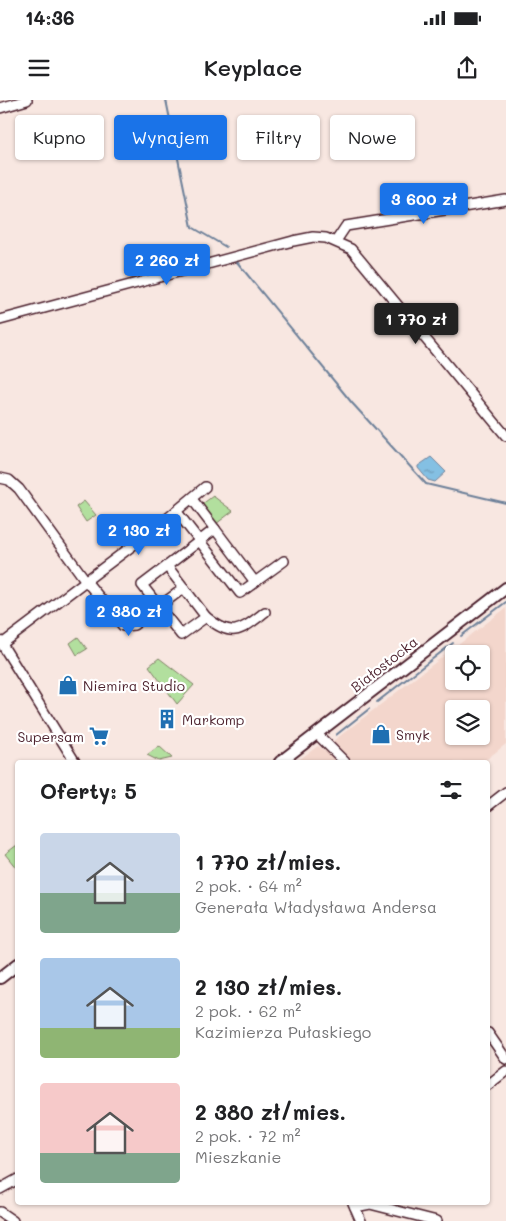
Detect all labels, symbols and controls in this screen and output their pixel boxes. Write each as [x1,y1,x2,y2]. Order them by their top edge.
text: 14:36 [25,5,74,30]
text: Keyplace [204,53,302,82]
icon: menu [25,54,53,82]
icon: share [453,54,481,82]
chip: Kupno [15,115,104,160]
chip: Wynajem [114,115,227,160]
chip: Filtry [237,115,320,160]
chip: Nowe [330,115,415,160]
pin: 3 600 zł [372,182,476,225]
text: 3 600 zł [391,188,457,209]
pin: 2 260 zł [115,244,219,286]
text: 2 260 zł [135,249,199,270]
pin: 1 770 zł [364,302,468,345]
text: 1 770 zł [385,308,447,329]
pin: 2 130 zł [87,514,191,556]
text: 2 130 zł [108,519,170,540]
pin: 2 380 zł [77,594,181,637]
text: 2 380 zł [96,600,162,621]
street label: Białostocka [347,632,421,696]
map controls [445,645,490,745]
button: locate [445,645,490,690]
shop icon: Niemira Studio [57,674,79,696]
place label: Niemira Studio [83,676,185,695]
button: layers [445,700,490,745]
building icon: Markomp [156,708,178,730]
place label: Markomp [182,710,244,729]
shop icon: Smyk [370,723,392,745]
supermarket icon: Supersam [88,725,110,747]
place label: Smyk [396,725,430,744]
place label: Supersam [17,727,84,746]
icon: filters [437,776,465,804]
text: Oferty: 5 [40,777,137,804]
text: 1 770 zł/mies. [195,848,341,875]
icon: home [80,853,140,913]
text: 2 pok. · 64 m² [195,875,302,896]
text: Generała Władysława Andersa [195,896,437,917]
text: 2 130 zł/mies. [195,973,342,1000]
icon: home [80,978,140,1038]
text: 2 pok. · 62 m² [195,1000,301,1021]
text: Kazimierza Pułaskiego [195,1021,371,1042]
text: 2 380 zł/mies. [195,1098,346,1125]
icon: home [80,1103,140,1163]
text: 2 pok. · 72 m² [195,1125,301,1146]
text: Mieszkanie [195,1146,281,1167]

